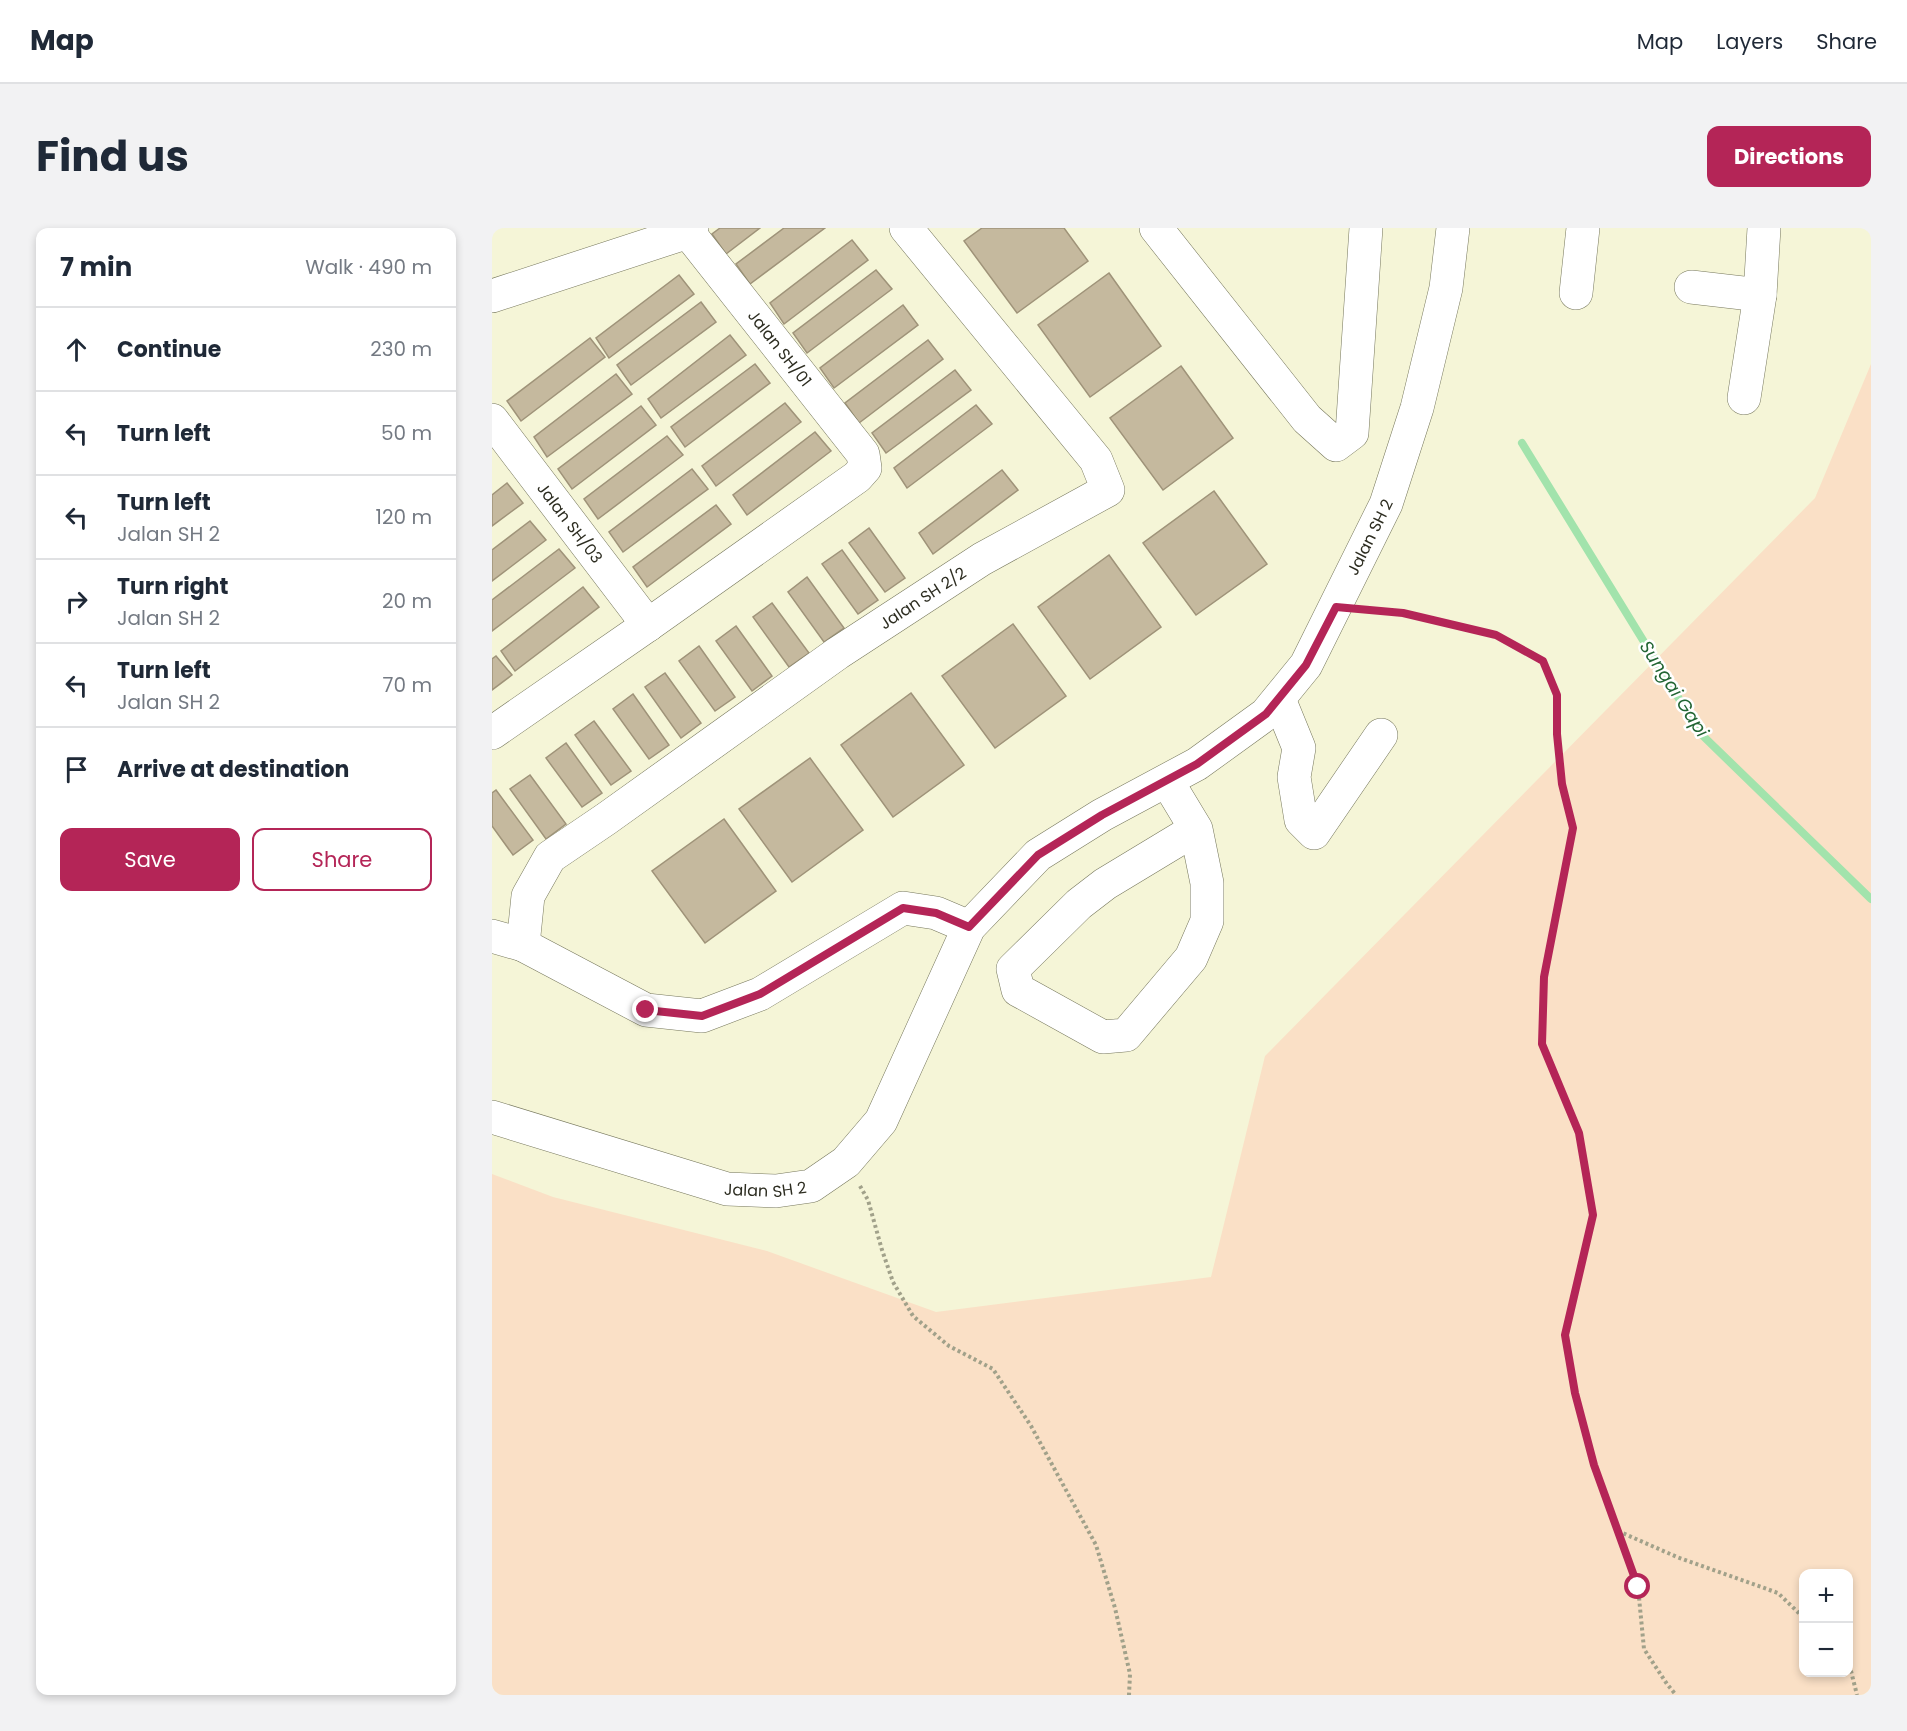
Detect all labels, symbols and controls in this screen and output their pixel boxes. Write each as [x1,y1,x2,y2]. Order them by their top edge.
text: Map [30,21,94,60]
text: Map [1637,27,1683,56]
text: Layers [1716,27,1783,56]
text: Share [1816,27,1877,56]
button: Directions [1707,126,1871,187]
text: Find us [36,127,189,186]
text: 7 min [60,249,132,285]
text: Walk · 490 m [305,253,432,281]
street label: Jalan SH/01 [742,305,817,392]
icon: ahead [60,333,93,366]
text: Continue [117,334,221,365]
text: 230 m [370,335,432,363]
icon: left [60,417,93,450]
text: Turn left [117,418,211,449]
text: 50 m [381,419,432,447]
street label: Jalan SH/03 [531,478,608,568]
text: Turn left [117,487,211,518]
street label: Jalan SH 2 [1341,495,1399,579]
icon: left [60,501,93,534]
text: 120 m [376,503,432,531]
text: Jalan SH 2 [117,520,220,548]
street label: Jalan SH 2/2 [875,561,971,635]
text: Turn right [117,571,228,602]
icon: right [60,585,93,618]
text: 20 m [382,587,432,615]
text: Jalan SH 2 [117,604,220,632]
water label: Sungai Gapi [1634,636,1715,742]
text: Turn left [117,655,211,686]
icon: left [60,669,93,702]
text: 70 m [383,671,432,699]
text: Jalan SH 2 [117,688,220,716]
icon: arrive [60,753,93,786]
text: Arrive at destination [117,754,349,785]
button: Save [60,828,240,891]
button: Share [252,828,432,891]
route end [632,996,658,1022]
street label: Jalan SH 2 [723,1176,808,1203]
map controls [1799,1569,1853,1677]
button: + [1799,1569,1853,1623]
route start [1624,1573,1650,1599]
button: − [1799,1623,1853,1677]

